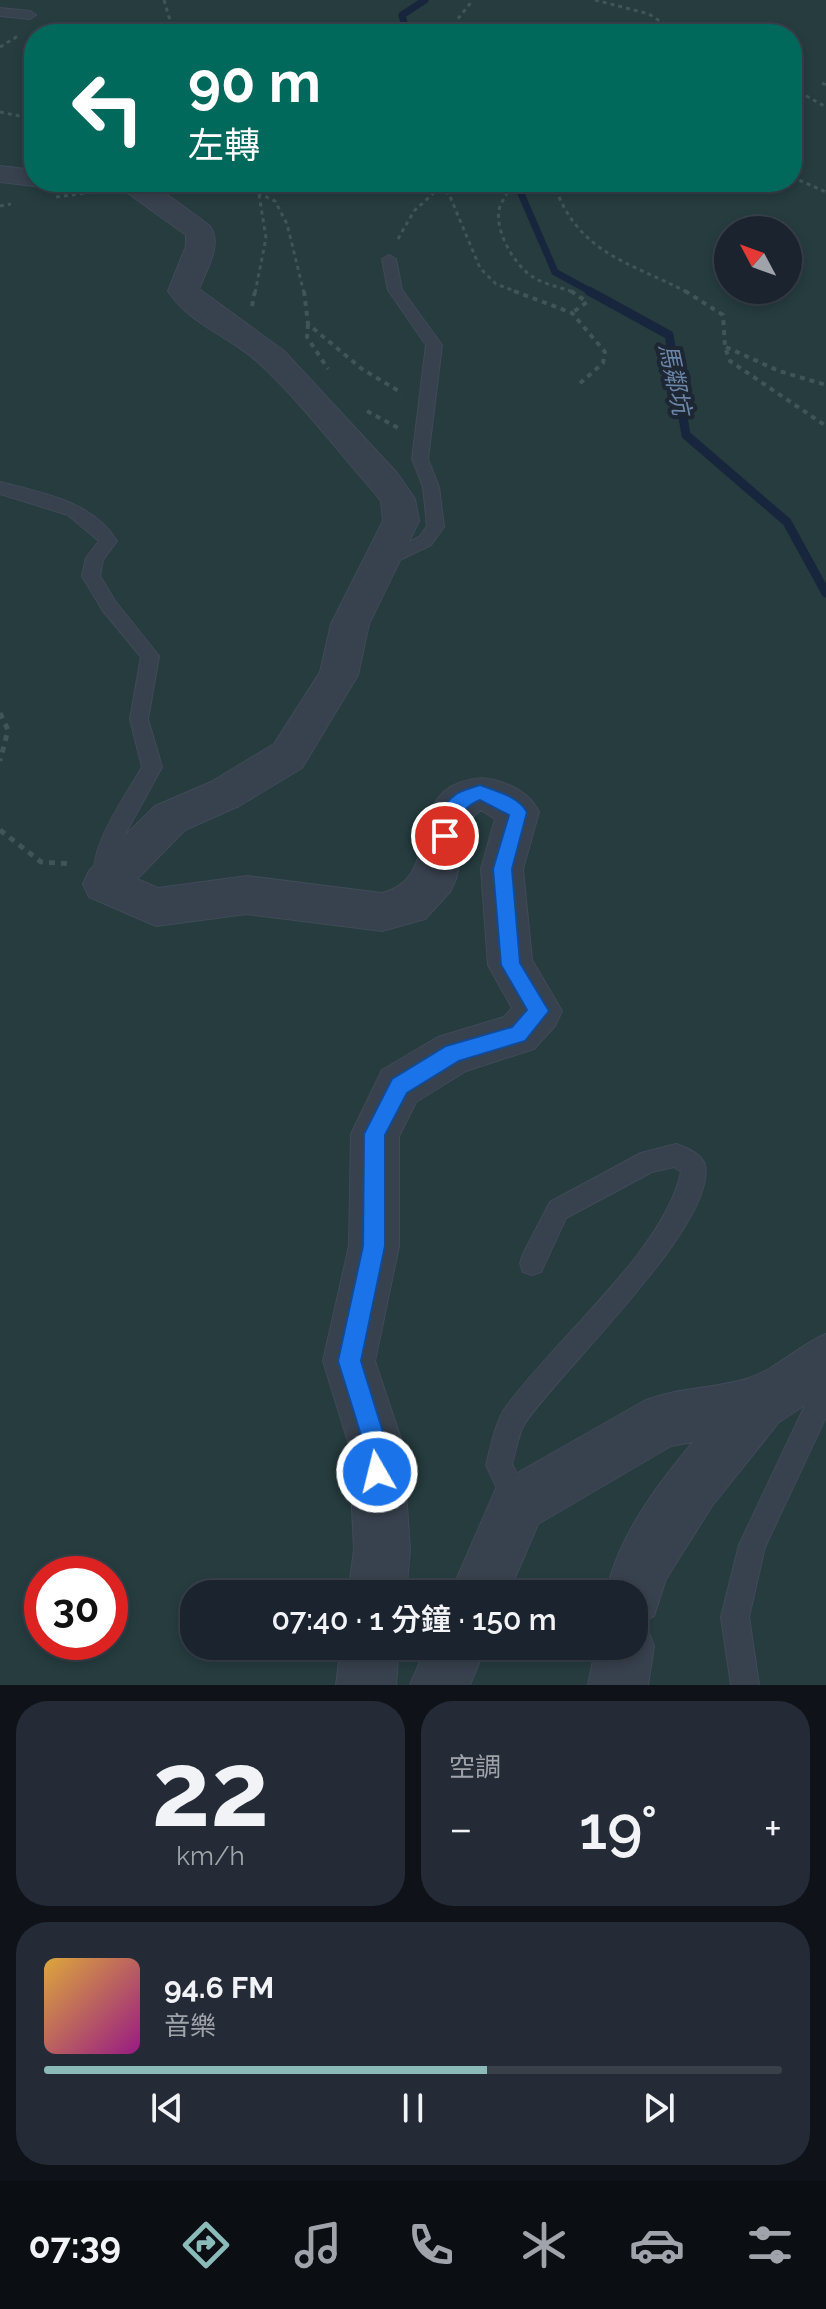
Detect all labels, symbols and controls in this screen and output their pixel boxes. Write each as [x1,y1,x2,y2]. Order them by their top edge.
text: 90 m [188,49,321,115]
icon: left [56,56,160,160]
text: 左轉 [188,124,260,166]
north arrow [714,216,802,304]
map controls [714,216,802,304]
water label: 馬鄰坑 [653,341,697,420]
pin [411,802,479,870]
icon: arrive [423,814,467,858]
position arrow [335,1430,419,1514]
speed limit sign: 30 [24,1556,128,1660]
text: 07:40 · 1 分鐘 · 150 m [271,1602,557,1637]
text: 22 [152,1728,269,1850]
text: 空調 [449,1752,501,1782]
text: 19° [579,1793,657,1863]
text: − [449,1803,473,1854]
text: + [764,1803,782,1854]
text: km/h [176,1841,245,1871]
text: 94.6 FM [164,1970,274,2005]
text: 音樂 [164,2011,216,2041]
icon: previous [145,2086,189,2130]
icon: pause [391,2086,435,2130]
icon: next [637,2086,681,2130]
icon: directions [178,2217,234,2273]
icon: music [290,2217,346,2273]
icon: phone [403,2217,459,2273]
icon: climate [516,2217,572,2273]
icon: car [629,2217,685,2273]
icon: filters [742,2217,798,2273]
text: 07:39 [28,2224,121,2266]

